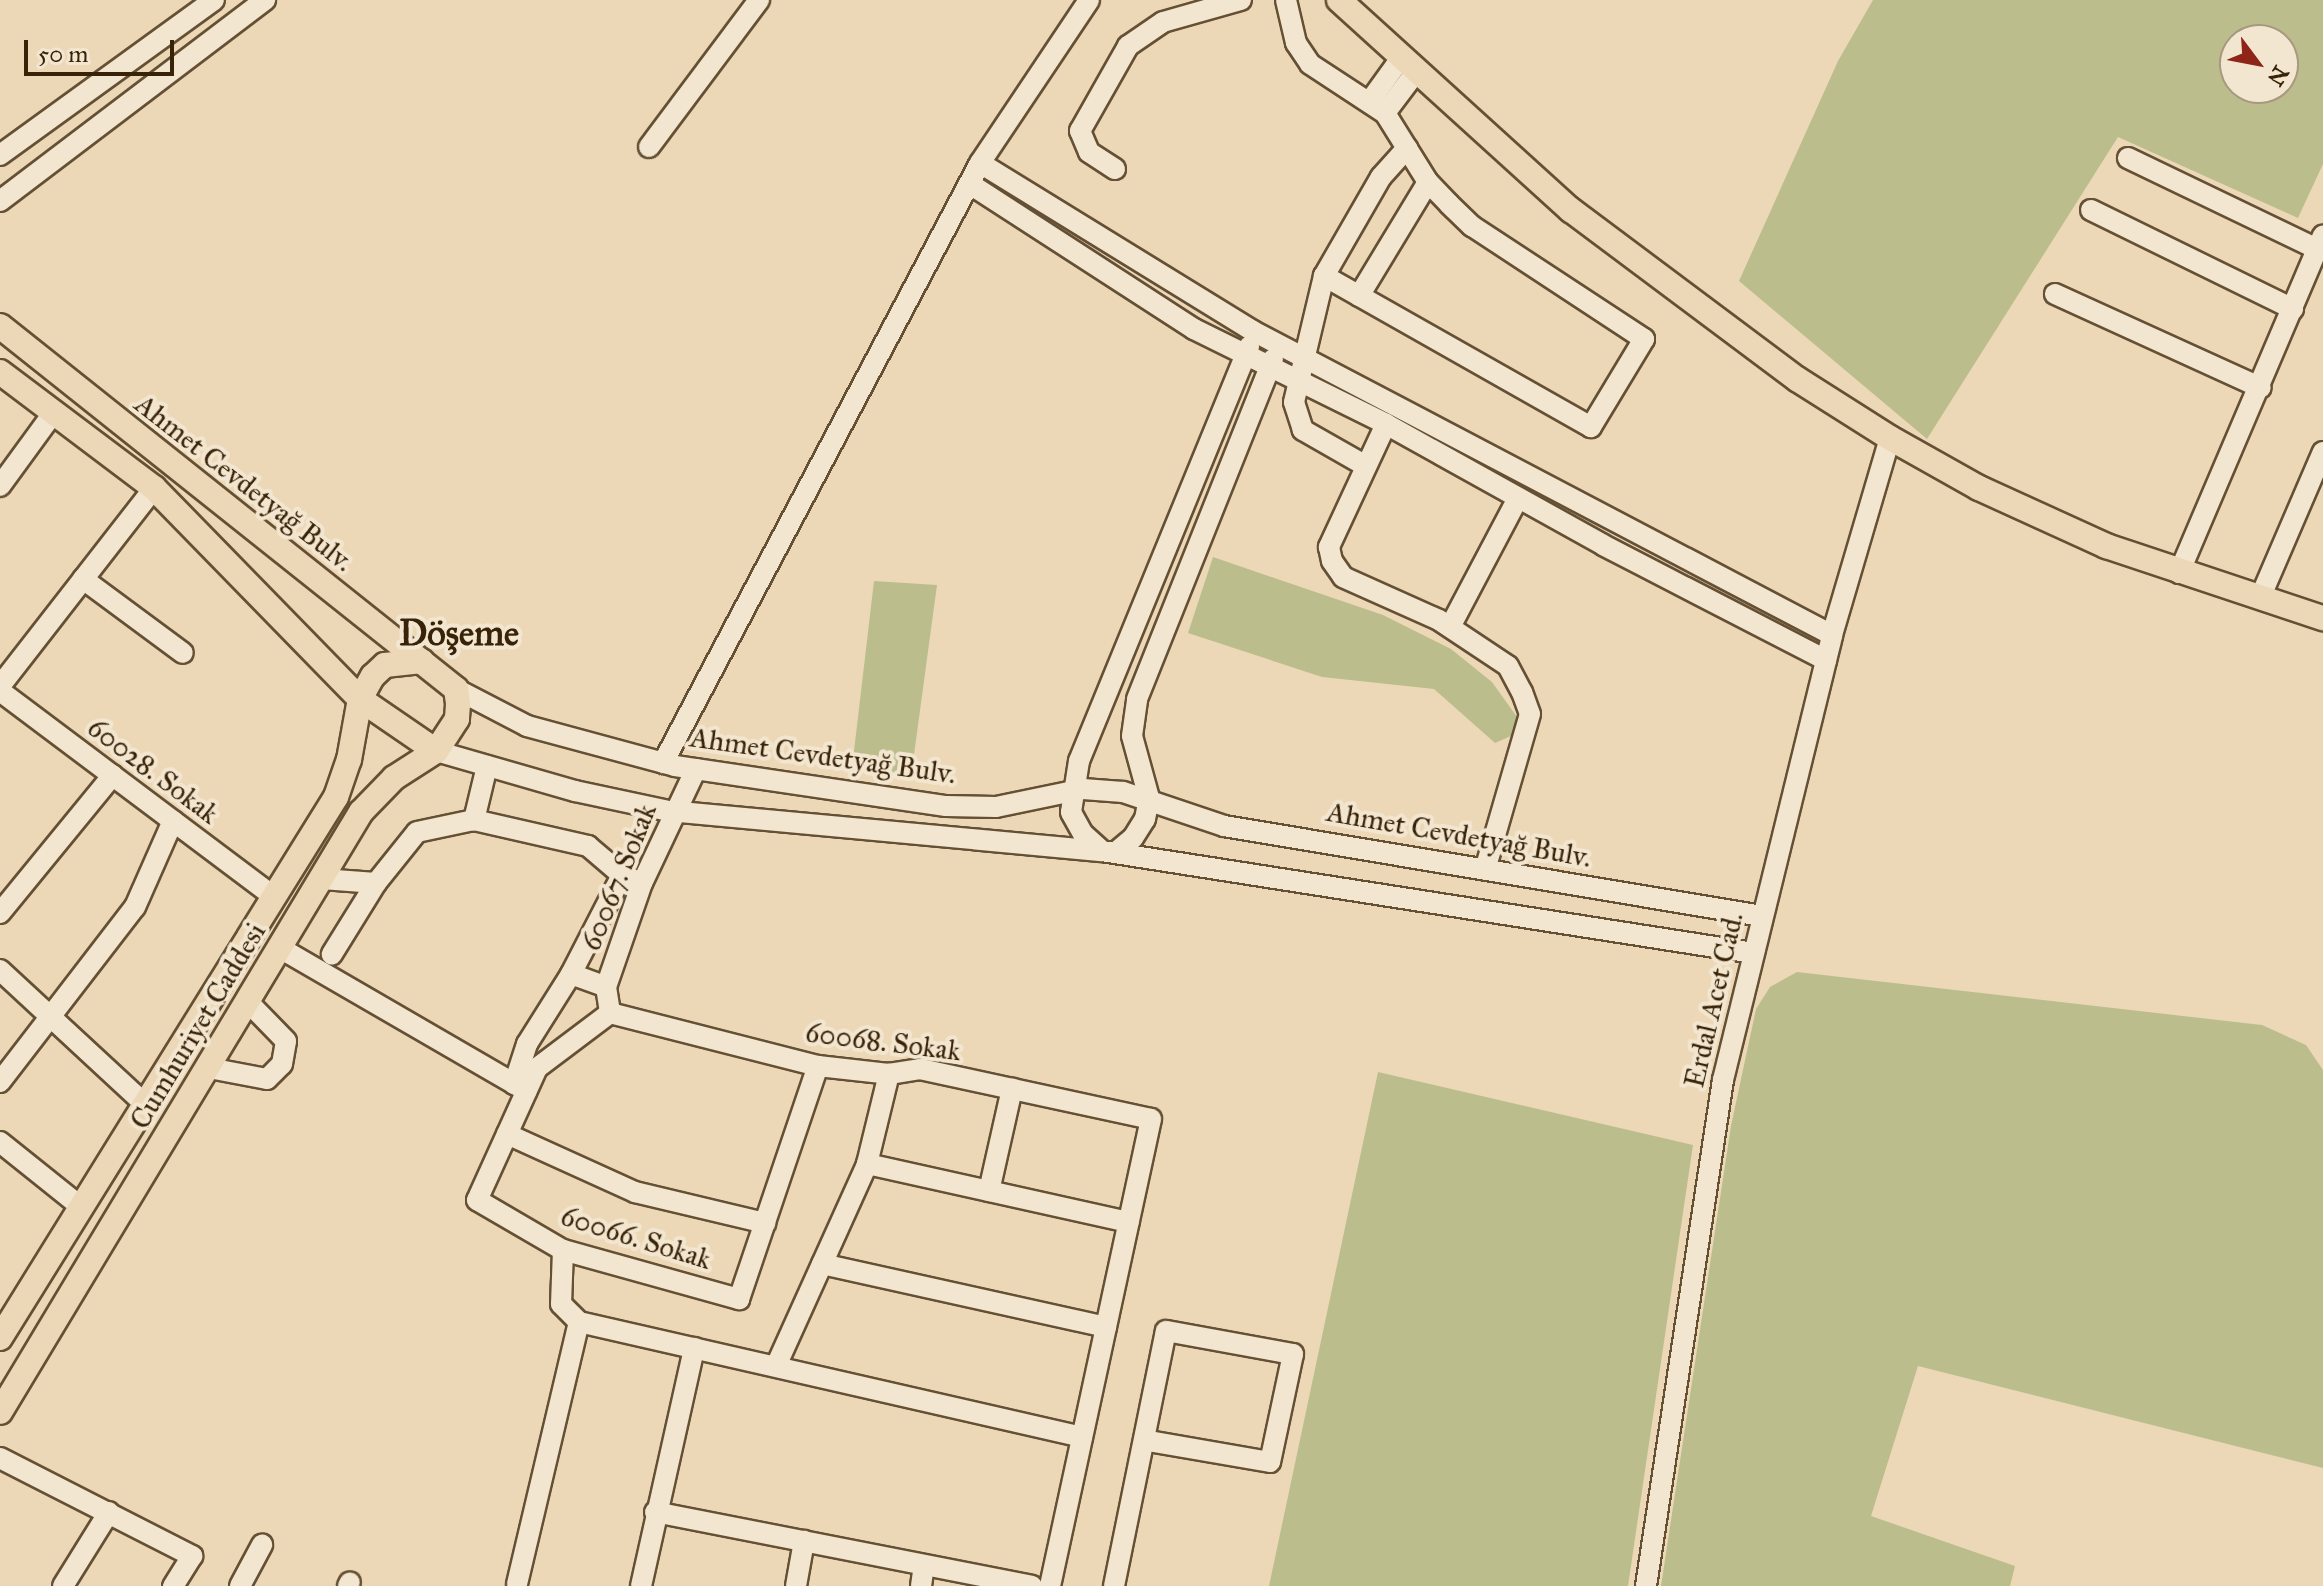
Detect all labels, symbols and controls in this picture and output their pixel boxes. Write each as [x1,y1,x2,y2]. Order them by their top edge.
scale bar [28,24,178,74]
north arrow [2219,24,2299,104]
text: 50 m [38,39,88,69]
text: N [2262,61,2294,91]
street label: Ahmet Cevdetyağ Bulv. [128,387,360,579]
district label: Döşeme [399,612,519,656]
street label: 60028. Sokak [81,711,225,831]
street label: Ahmet Cevdetyağ Bulv. [688,721,958,791]
street label: Ahmet Cevdetyağ Bulv. [1324,795,1594,875]
street label: 60067. Sokak [574,798,664,956]
street label: Erdal Acet Cad. [1678,909,1750,1091]
street label: Cumhuriyet Caddesi [123,917,273,1135]
street label: 60068. Sokak [803,1016,963,1068]
street label: 60066. Sokak [557,1199,715,1277]

